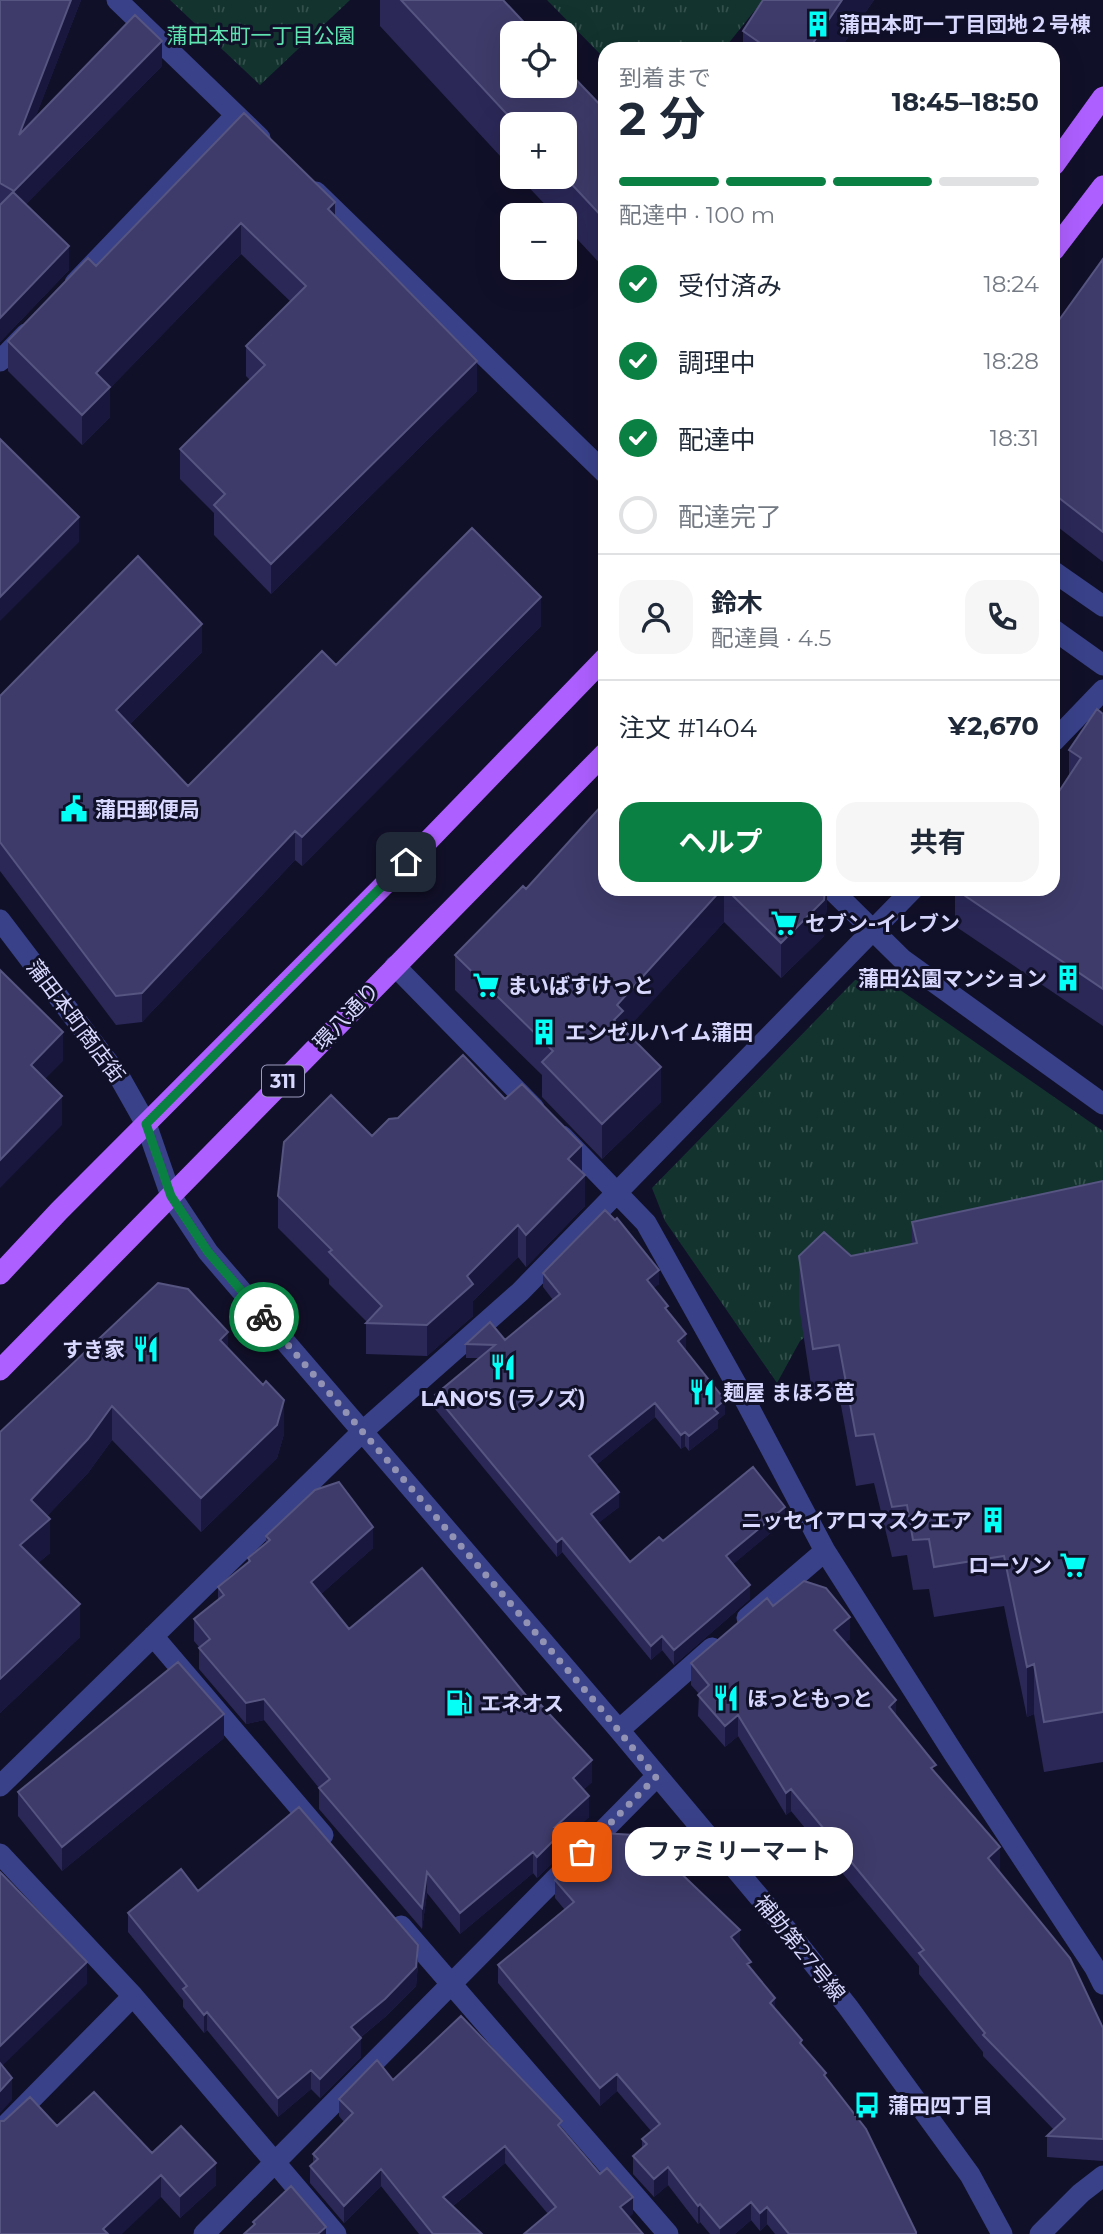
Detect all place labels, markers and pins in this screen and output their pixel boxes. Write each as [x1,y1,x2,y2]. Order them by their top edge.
building icon: 蒲田本町一丁目団地２号棟 [803,9,833,39]
place label: 蒲田本町一丁目団地２号棟 [839,12,1091,37]
public building icon: 蒲田郵便局 [59,794,89,824]
place label: 蒲田郵便局 [95,797,200,822]
pin [376,832,436,892]
supermarket icon: セブン-イレブン [769,908,799,938]
place label: セブン-イレブン [805,911,960,936]
building icon: 蒲田公園マンション [1053,963,1083,993]
place label: 蒲田公園マンション [858,966,1047,991]
supermarket icon: まいばすけっと [471,970,501,1000]
place label: まいばすけっと [507,973,654,998]
building icon: エンゼルハイム蒲田 [529,1017,559,1047]
place label: エンゼルハイム蒲田 [565,1020,753,1045]
restaurant icon: すき家 [131,1334,161,1364]
place label: すき家 [62,1337,125,1362]
restaurant icon: LANO'S (ラノズ) [488,1352,518,1382]
restaurant icon: 麺屋 まほろ芭 [687,1377,717,1407]
place label: 麺屋 まほろ芭 [723,1380,855,1405]
place label: LANO'S (ラノズ) [421,1386,586,1411]
building icon: ニッセイアロマスクエア [978,1505,1008,1535]
place label: ニッセイアロマスクエア [741,1508,972,1533]
supermarket icon: ローソン [1058,1550,1088,1580]
place label: ローソン [968,1553,1052,1578]
restaurant icon: ほっともっと [711,1683,741,1713]
place label: ほっともっと [747,1686,873,1711]
fuel station icon: エネオス [444,1688,474,1718]
place label: エネオス [480,1691,564,1716]
pin [552,1822,612,1882]
callout: ファミリーマート [624,1828,852,1876]
bus stop icon: 蒲田四丁目 [852,2090,882,2120]
place label: 蒲田四丁目 [888,2093,993,2118]

